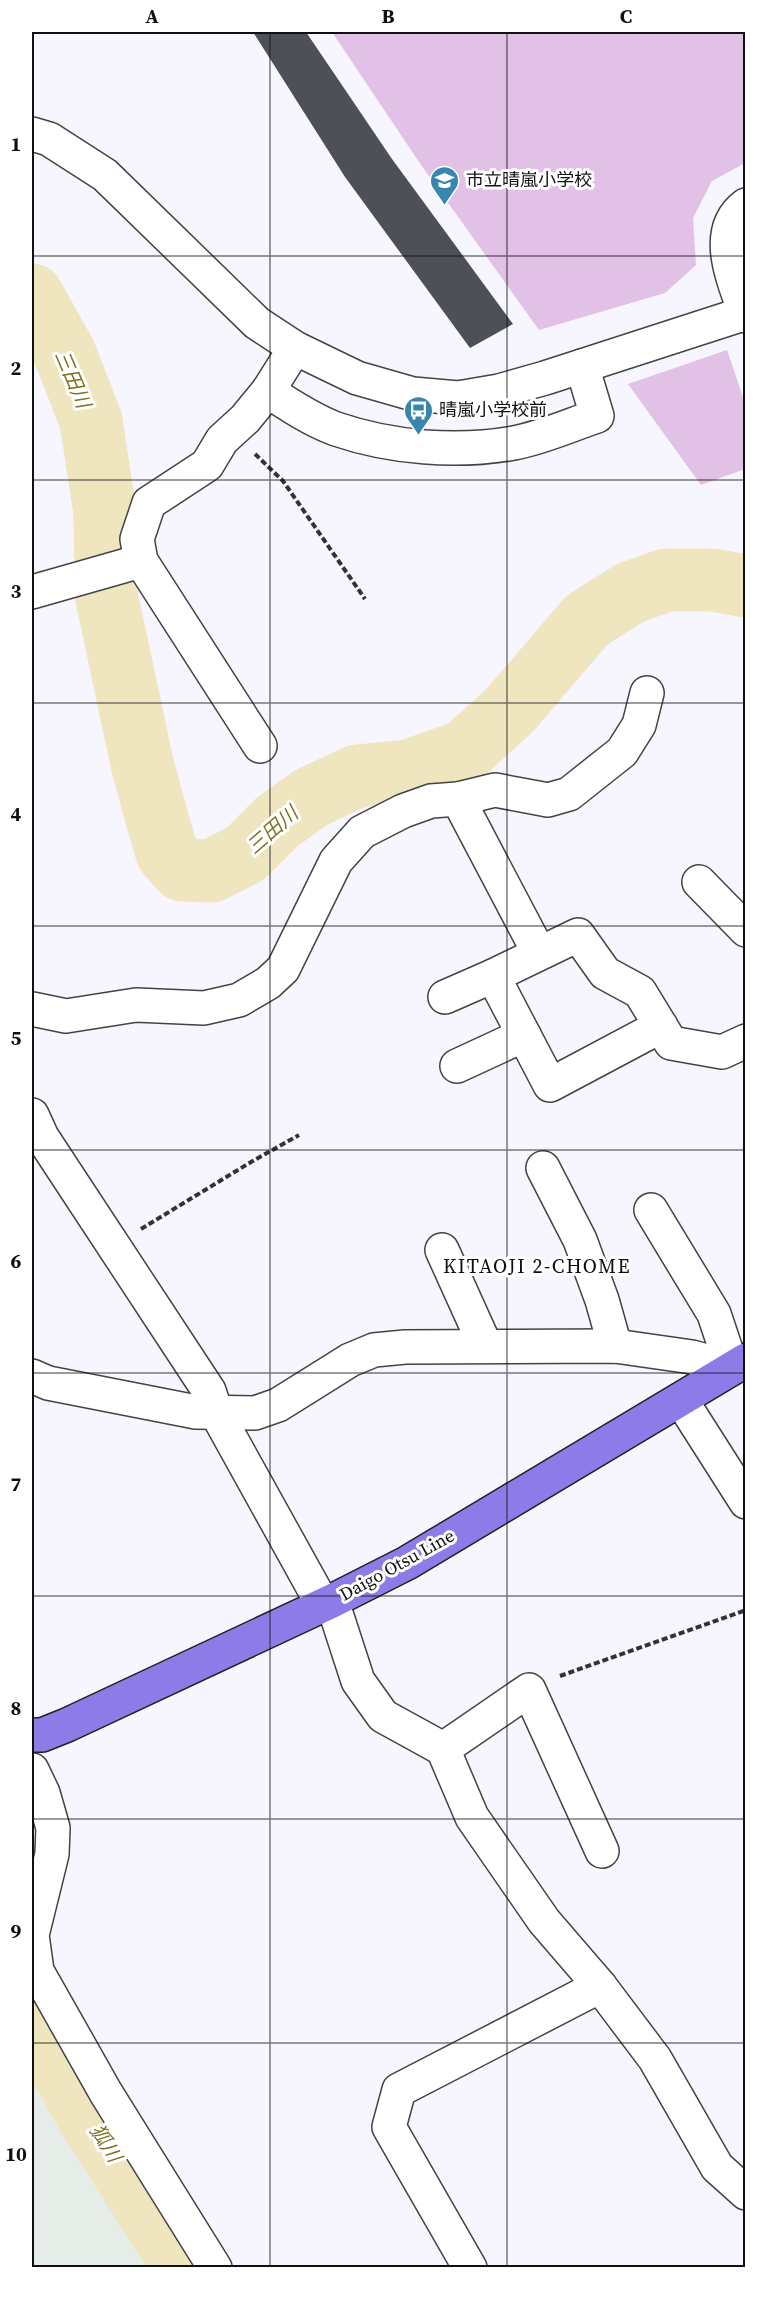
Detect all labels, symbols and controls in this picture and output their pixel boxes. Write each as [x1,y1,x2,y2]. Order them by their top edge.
text: A [145,2,159,30]
text: B [381,2,395,30]
text: C [620,2,632,30]
text: 1 [11,130,21,158]
school or university icon: 市立晴嵐小学校 [429,164,461,206]
place label: 市立晴嵐小学校 [466,167,592,192]
water label: 三田川 [48,346,98,414]
text: 2 [11,354,22,382]
bus stop icon: 晴嵐小学校前 [402,394,434,436]
place label: 晴嵐小学校前 [439,397,547,422]
text: 3 [11,577,22,605]
water label: 三田川 [240,798,305,860]
text: 4 [11,800,22,828]
text: 5 [11,1024,22,1052]
text: 6 [11,1247,22,1275]
district label: KITAOJI 2-CHOME [443,1252,631,1280]
text: 7 [11,1470,22,1498]
street label: Daigo Otsu Line [335,1523,459,1606]
text: 8 [11,1694,21,1722]
text: 9 [11,1917,22,1945]
water label: 狐川 [84,2119,130,2169]
text: 10 [5,2140,27,2168]

